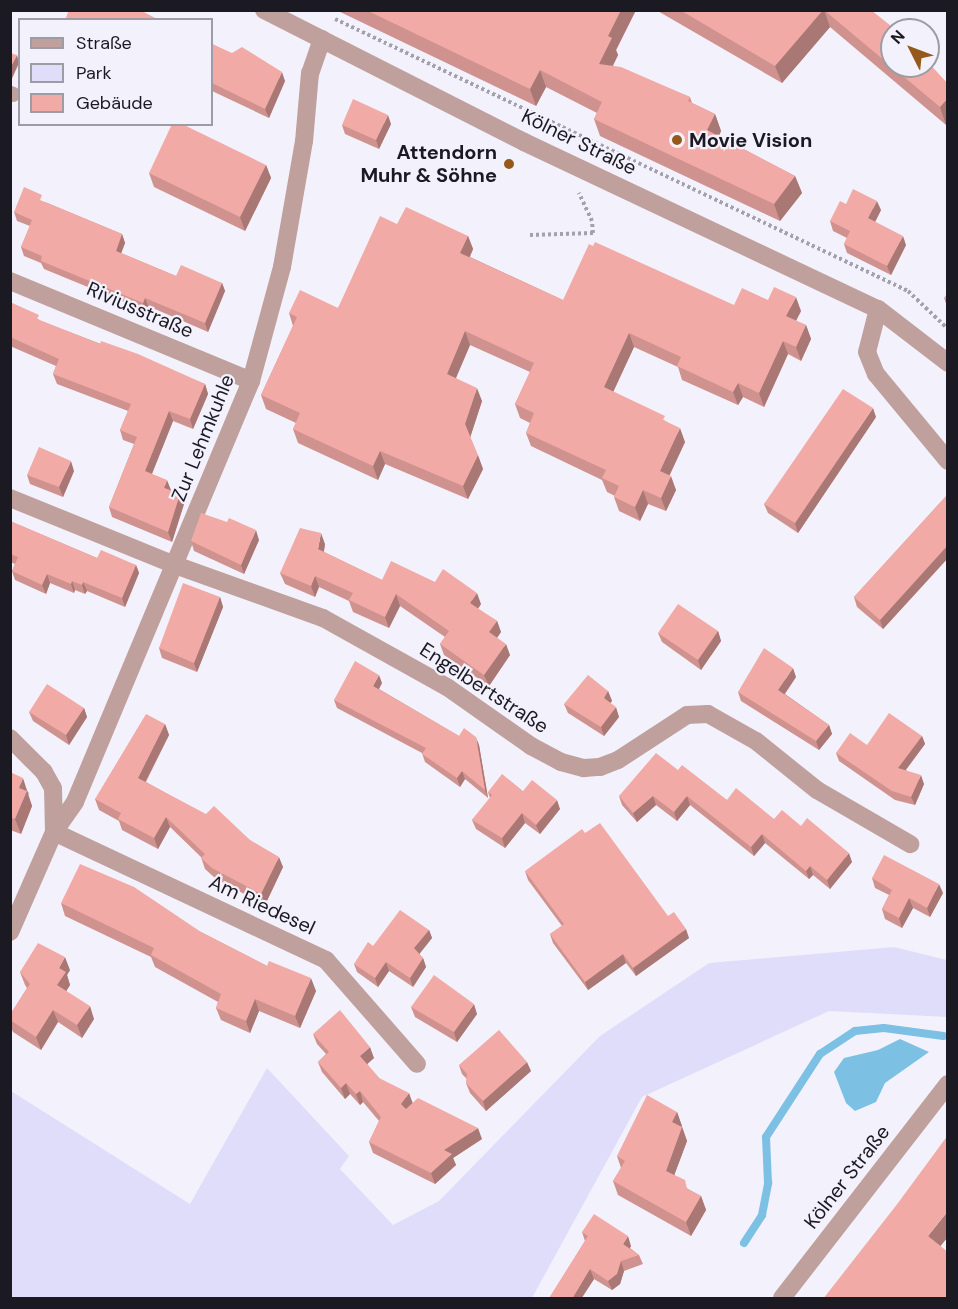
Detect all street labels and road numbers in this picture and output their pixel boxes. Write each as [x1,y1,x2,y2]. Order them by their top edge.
street label: Kölner Straße [518,104,640,180]
street label: Riviusstraße [83,277,197,343]
street label: Zur Lehmkuhle [167,371,239,505]
street label: Engelbertstraße [415,637,553,739]
street label: Am Riedesel [205,870,319,940]
street label: Kölner Straße [799,1120,895,1234]

